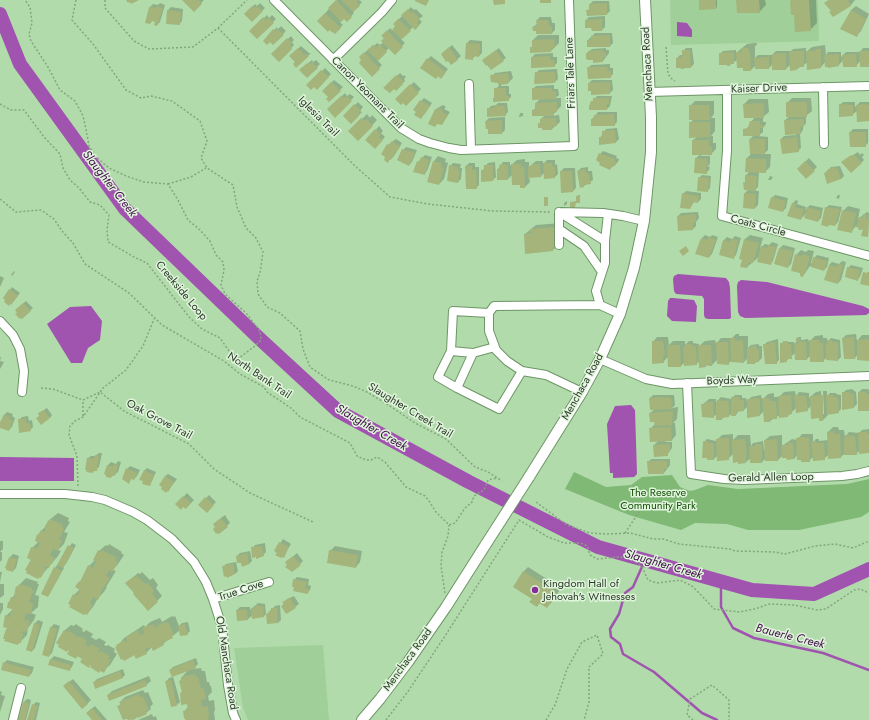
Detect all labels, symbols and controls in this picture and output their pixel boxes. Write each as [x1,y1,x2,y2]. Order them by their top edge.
street label: Menchaca Road [639,27,657,101]
street label: Friars Tale Lane [563,37,579,109]
street label: Canon Yeomans Trail [328,54,406,132]
street label: Kaiser Drive [731,81,787,97]
street label: Iglesia Trail [295,94,341,140]
water label: Slaughter Creek [79,148,139,220]
street label: Coats Circle [729,212,787,240]
street label: Creekside Loop [152,259,210,323]
street label: North Bank Trail [225,350,293,402]
street label: Menchaca Road [559,351,607,423]
street label: Boyds Way [706,374,758,388]
street label: Slaughter Creek Trail [365,381,455,441]
street label: Oak Grove Trail [124,397,194,443]
water label: Slaughter Creek [333,402,409,454]
street label: Gerald Allen Loop [728,471,814,485]
park label: The Reserve Community Park [620,486,696,512]
water label: Slaughter Creek [623,547,703,583]
place label: Kingdom Hall of Jehovah's Witnesses [543,577,635,603]
street label: True Cove [217,578,265,604]
marker: Kingdom Hall of Jehovah's Witnesses [530,585,540,595]
street label: Old Manchaca Road [212,615,240,711]
water label: Bauerle Creek [754,621,826,653]
street label: Menchaca Road [381,626,435,694]

